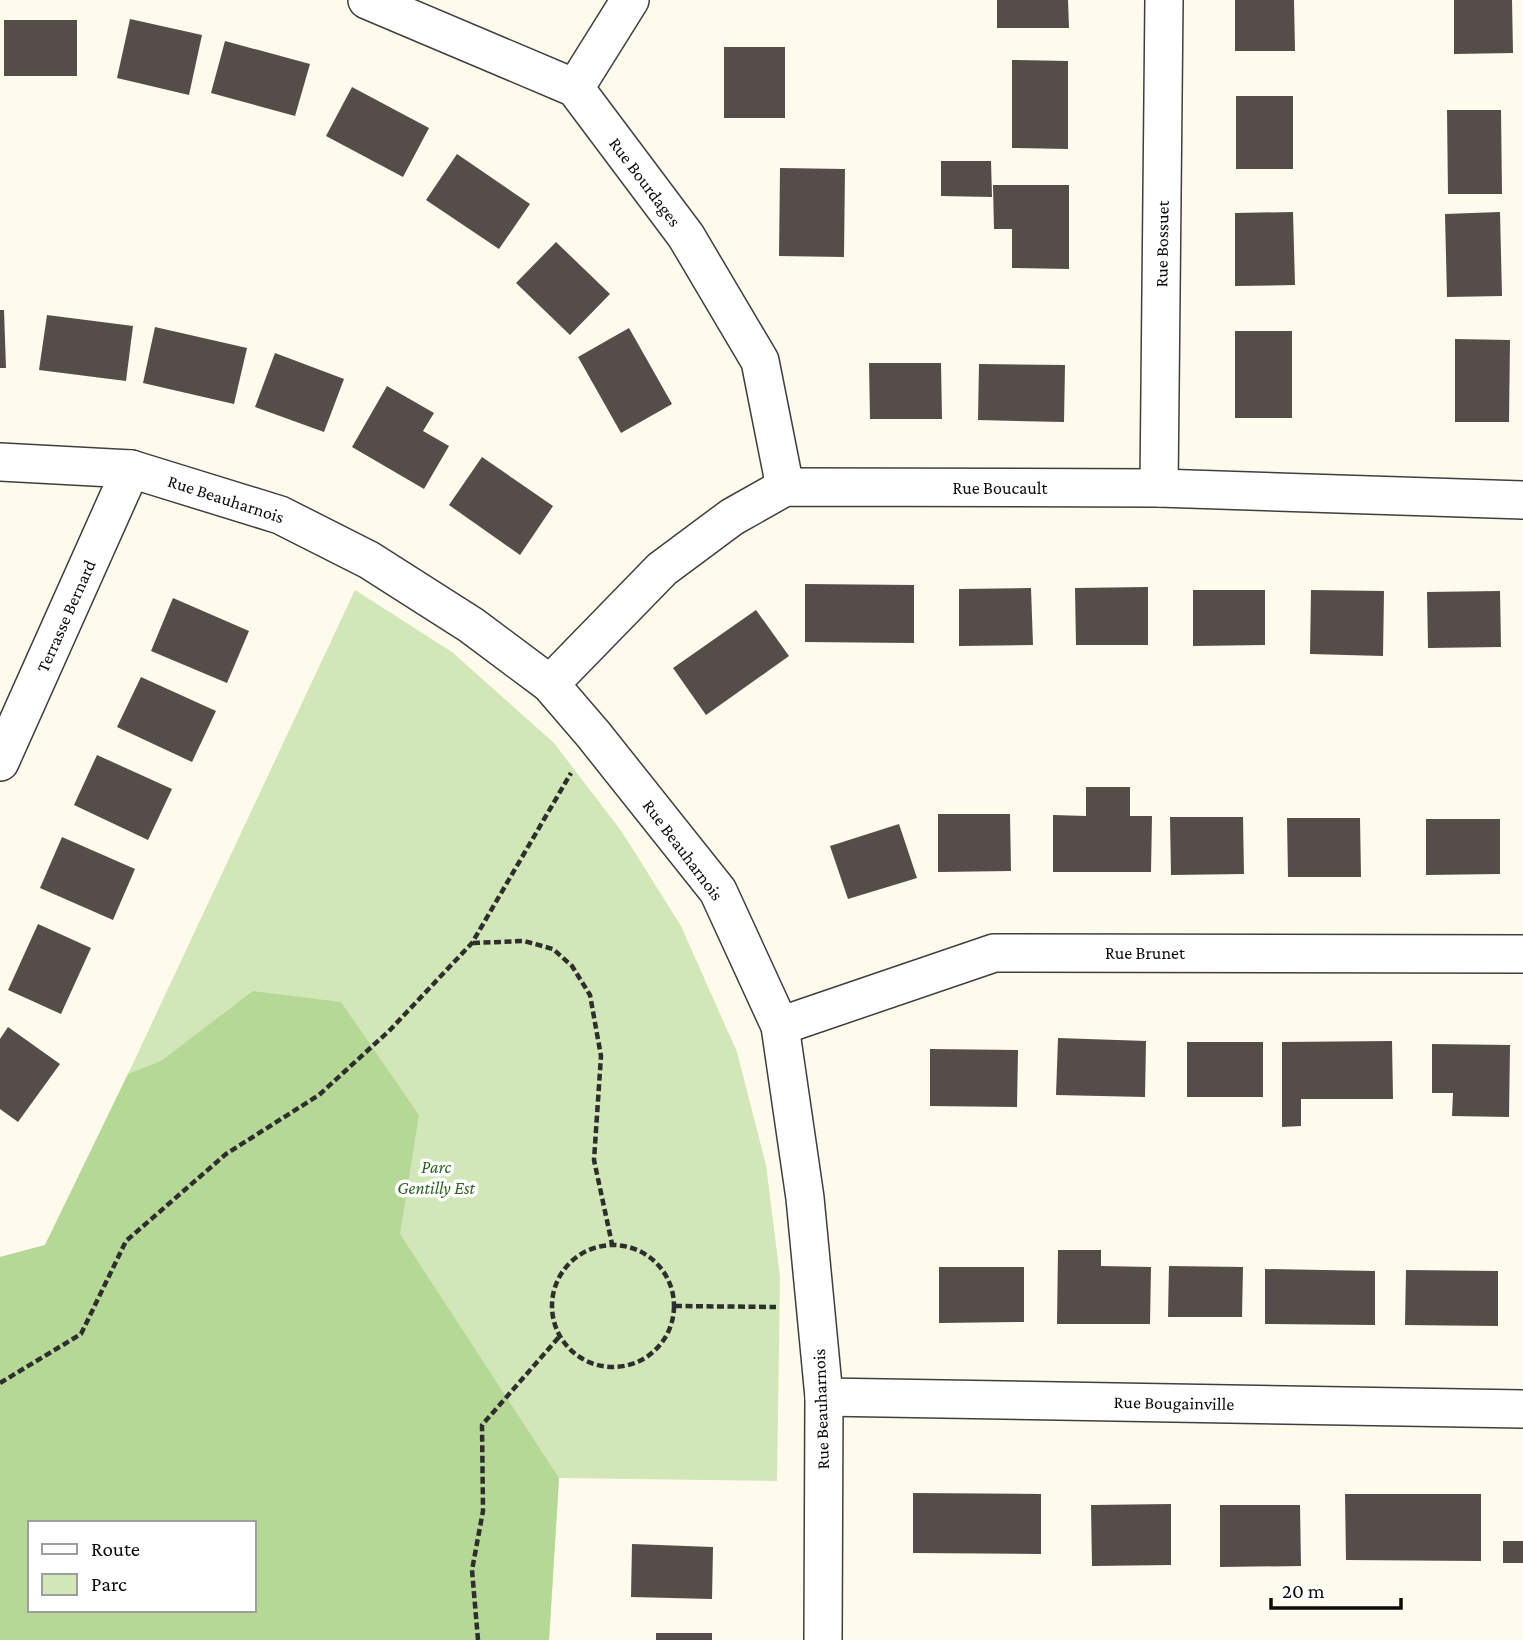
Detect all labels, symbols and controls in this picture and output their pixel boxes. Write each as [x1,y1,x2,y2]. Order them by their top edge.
street label: Rue Bourdages [605,134,685,230]
street label: Rue Bossuet [1151,199,1173,288]
street label: Rue Beauharnois [165,471,287,527]
street label: Rue Boucault [953,478,1049,498]
street label: Terrasse Bernard [32,556,100,675]
street label: Rue Beauharnois [639,796,727,904]
street label: Rue Brunet [1105,943,1186,963]
park label: Parc Gentilly Est [397,1157,476,1198]
street label: Rue Beauharnois [809,1348,833,1470]
street label: Rue Bougainville [1114,1392,1235,1414]
legend [28,1521,256,1612]
text: Route [91,1537,140,1561]
scale bar [1271,1566,1400,1610]
text: Parc [91,1572,127,1596]
text: 20 m [1282,1579,1325,1603]

